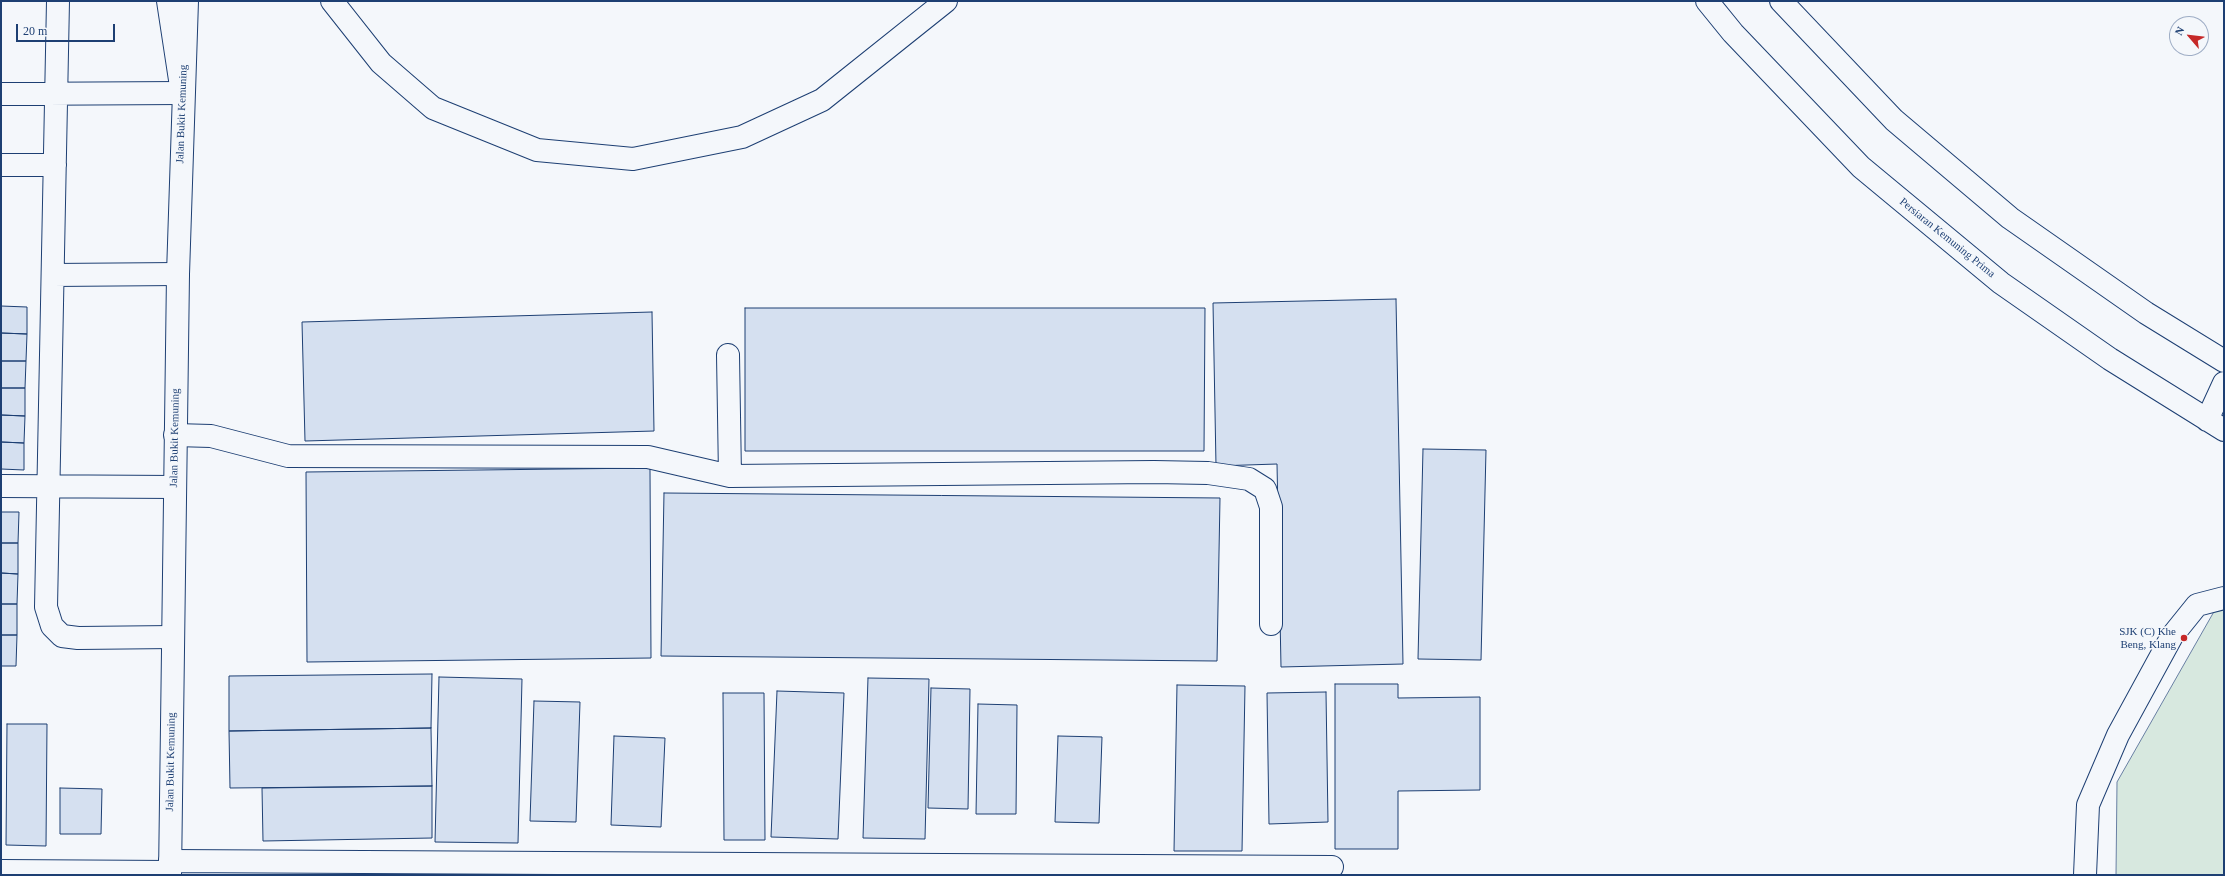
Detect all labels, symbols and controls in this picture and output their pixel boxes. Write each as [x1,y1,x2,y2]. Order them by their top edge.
scale bar [18,16,117,42]
north arrow [2169,16,2209,56]
text: 20 m [23,24,47,38]
text: N [2172,25,2186,37]
street label: Jalan Bukit Kemuning [174,64,190,164]
street label: Persiaran Kemuning Prima [1897,195,1997,281]
street label: Jalan Bukit Kemuning [168,388,182,488]
place label: SJK (C) Khe Beng, Klang [2119,625,2176,651]
marker: SJK (C) Khe Beng, Klang [2179,633,2189,643]
street label: Jalan Bukit Kemuning [164,712,178,812]

